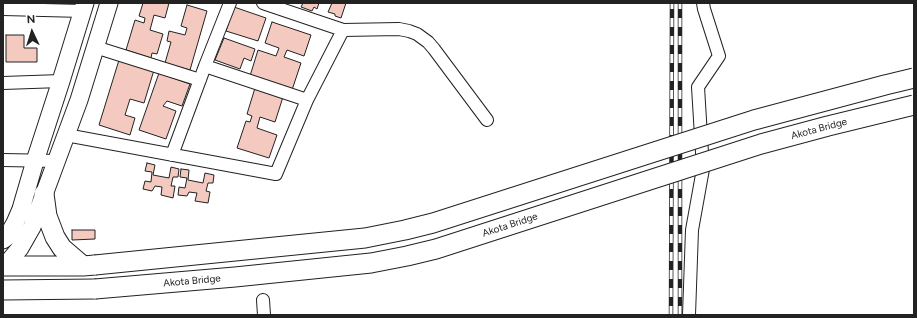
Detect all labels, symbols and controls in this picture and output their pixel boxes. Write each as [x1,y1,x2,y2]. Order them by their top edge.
north arrow [12,12,52,52]
text: N [26,13,36,26]
street label: Akota Bridge [790,116,848,142]
street label: Akota Bridge [481,210,539,240]
street label: Akota Bridge [163,273,221,289]

